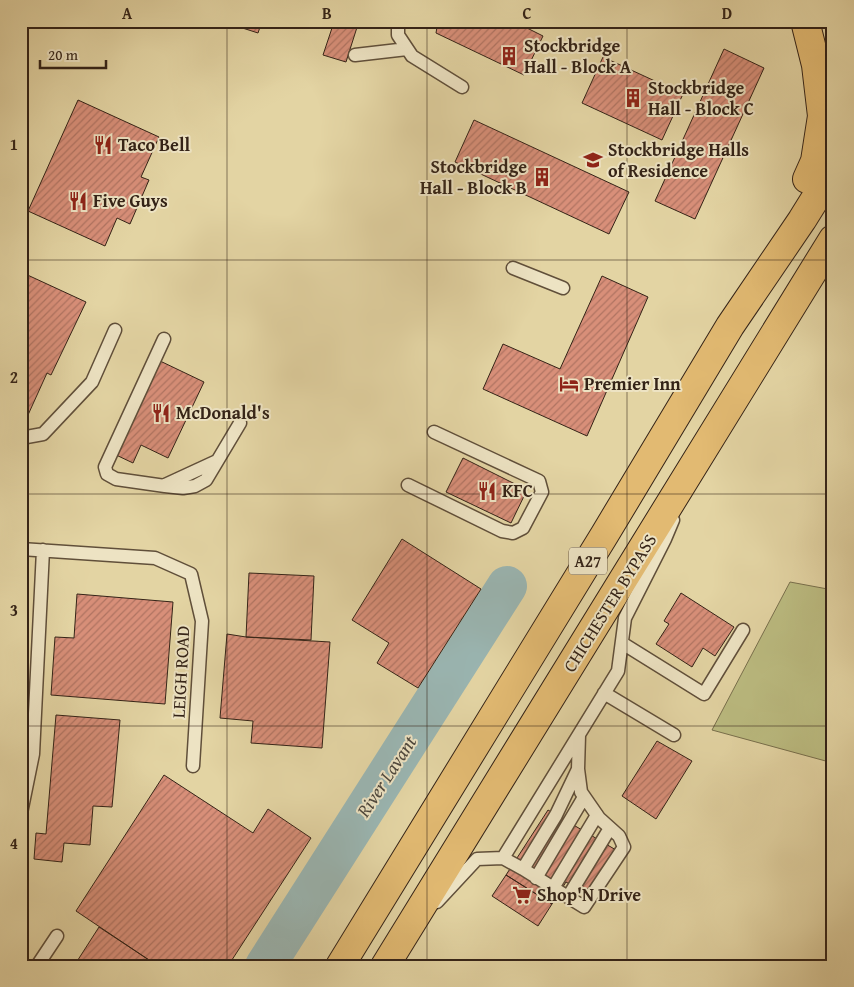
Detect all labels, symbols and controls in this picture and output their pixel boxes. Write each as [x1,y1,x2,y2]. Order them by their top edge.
text: A [122,1,133,25]
text: B [322,1,332,25]
text: C [522,1,532,25]
text: D [722,1,732,25]
place label: Stockbridge Hall - Block A [524,32,632,80]
scale bar [40,38,106,70]
text: 20 m [48,44,79,65]
building icon: Stockbridge Hall - Block A [498,45,520,67]
place label: Stockbridge Hall - Block C [648,74,754,122]
building icon: Stockbridge Hall - Block C [622,87,644,109]
place label: Taco Bell [118,131,191,158]
text: 1 [10,132,18,156]
restaurant icon: Taco Bell [92,134,114,156]
place label: Stockbridge Halls of Residence [608,136,749,184]
school or university icon: Stockbridge Halls of Residence [582,149,604,171]
place label: Stockbridge Hall - Block B [420,153,527,201]
building icon: Stockbridge Hall - Block B [531,166,553,188]
place label: Five Guys [93,187,168,214]
restaurant icon: Five Guys [67,190,89,212]
text: 2 [10,365,18,389]
place label: Premier Inn [584,370,681,397]
hotel icon: Premier Inn [558,373,580,395]
place label: McDonald's [176,399,270,426]
restaurant icon: McDonald's [150,402,172,424]
place label: KFC [502,477,533,504]
restaurant icon: KFC [476,480,498,502]
street label: CHICHESTER BYPASS [556,528,663,677]
road number: A27 [569,548,607,574]
text: 3 [10,598,18,622]
street label: LEIGH ROAD [165,625,196,719]
water label: River Lavant [349,729,423,823]
text: 4 [10,831,18,855]
place label: Shop'N Drive [537,881,641,908]
supermarket icon: Shop'N Drive [511,884,533,906]

